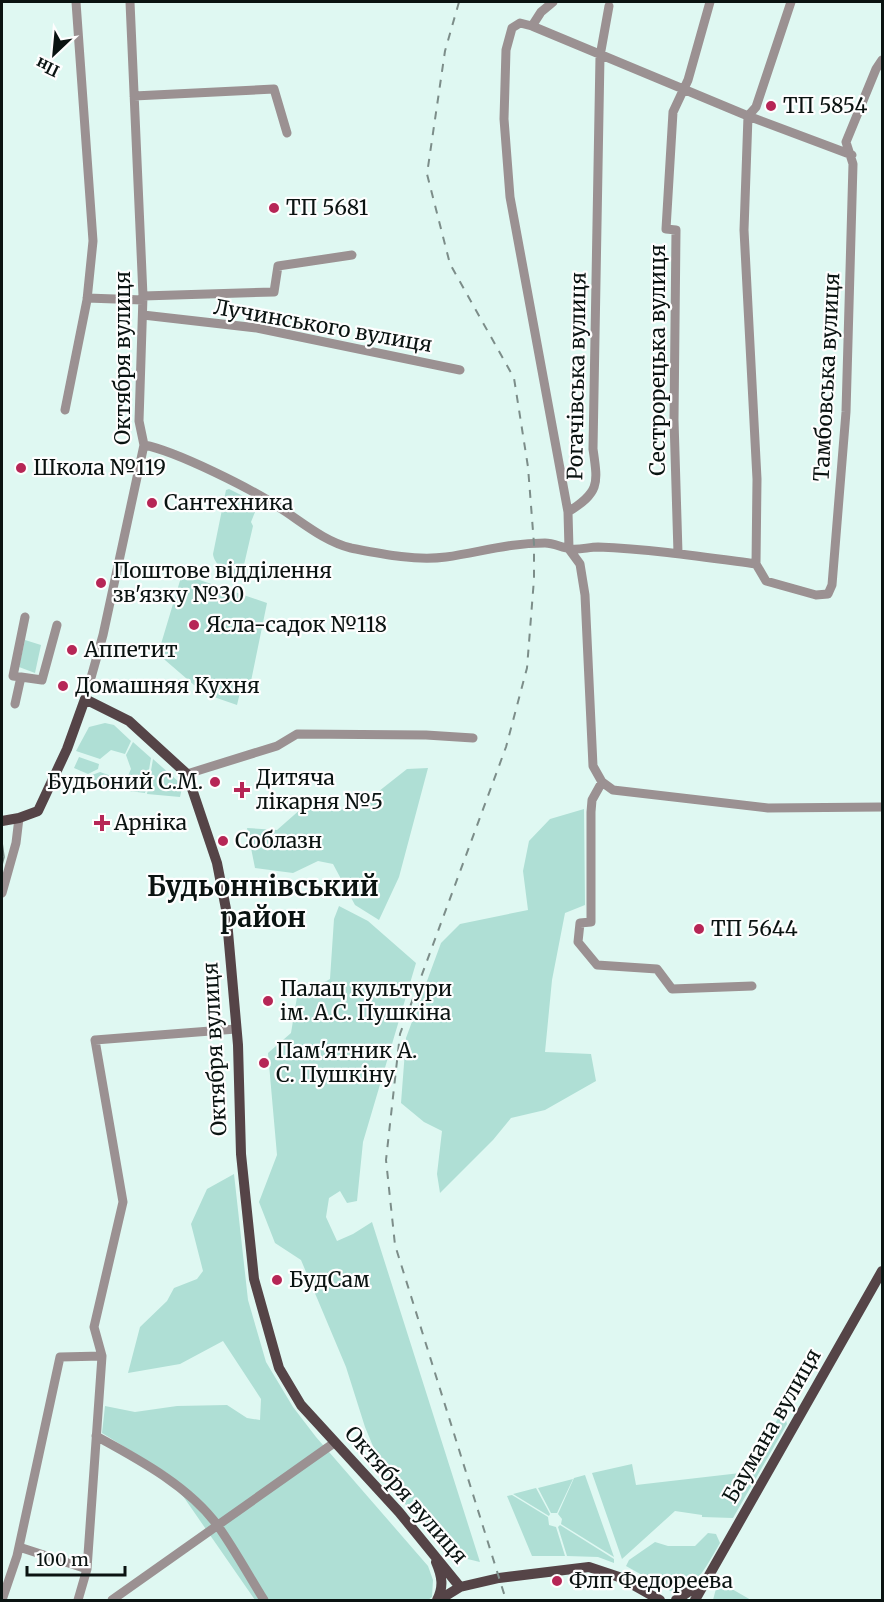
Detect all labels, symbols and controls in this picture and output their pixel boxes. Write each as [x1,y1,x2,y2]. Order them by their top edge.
north arrow [24,24,84,84]
text: Пн [32,53,63,82]
place label: ТП 5854 [783,92,868,119]
marker: ТП 5854 [764,99,778,113]
place label: ТП 5681 [286,194,368,221]
marker: ТП 5681 [267,201,281,215]
street label: Сестрорецька вулиця [644,244,671,476]
street label: Октября вулиця [109,271,136,445]
street label: Рогачівська вулиця [561,272,592,480]
street label: Тамбовська вулиця [808,272,845,482]
street label: Лучинського вулиця [212,293,435,358]
place label: Школа №119 [33,454,166,481]
marker: Школа №119 [14,461,28,475]
place label: Сантехника [164,489,293,516]
marker: Сантехника [145,496,159,510]
place label: Поштове відділення зв'язку №30 [113,557,332,608]
marker: Поштове відділення зв'язку №30 [94,576,108,590]
place label: Ясла-садок №118 [206,611,387,638]
marker: Ясла-садок №118 [187,618,201,632]
place label: Аппетит [83,636,178,663]
marker: Аппетит [65,643,79,657]
place label: Домашняя Кухня [75,672,260,699]
marker: Домашняя Кухня [56,679,70,693]
place label: Дитяча лікарня №5 [256,764,383,815]
place label: Будьоний С.М. [47,768,203,795]
marker: Будьоний С.М. [208,775,222,789]
marker: Дитяча лікарня №5 [233,781,251,799]
place label: Арніка [113,809,187,836]
marker: Арніка [95,816,109,830]
place label: Соблазн [235,827,322,854]
marker: Соблазн [216,834,230,848]
district label: Будьоннівський район [147,869,379,934]
place label: ТП 5644 [711,915,798,942]
marker: ТП 5644 [692,922,706,936]
street label: Октября вулиця [196,961,233,1137]
place label: Палац культури ім. А.С. Пушкіна [280,975,452,1026]
marker: Палац культури ім. А.С. Пушкіна [261,994,275,1008]
place label: Пам'ятник А. С. Пушкіну [276,1037,417,1088]
marker: Пам'ятник А. С. Пушкіну [257,1056,271,1070]
place label: БудСам [289,1266,370,1293]
marker: БудСам [270,1273,284,1287]
street label: Баумана вулиця [716,1344,827,1508]
street label: Октября вулиця [339,1420,474,1569]
scale bar [27,1539,124,1577]
text: 100 m [36,1548,89,1571]
place label: Флп Федореева [569,1567,733,1594]
marker: Флп Федореева [550,1574,564,1588]

